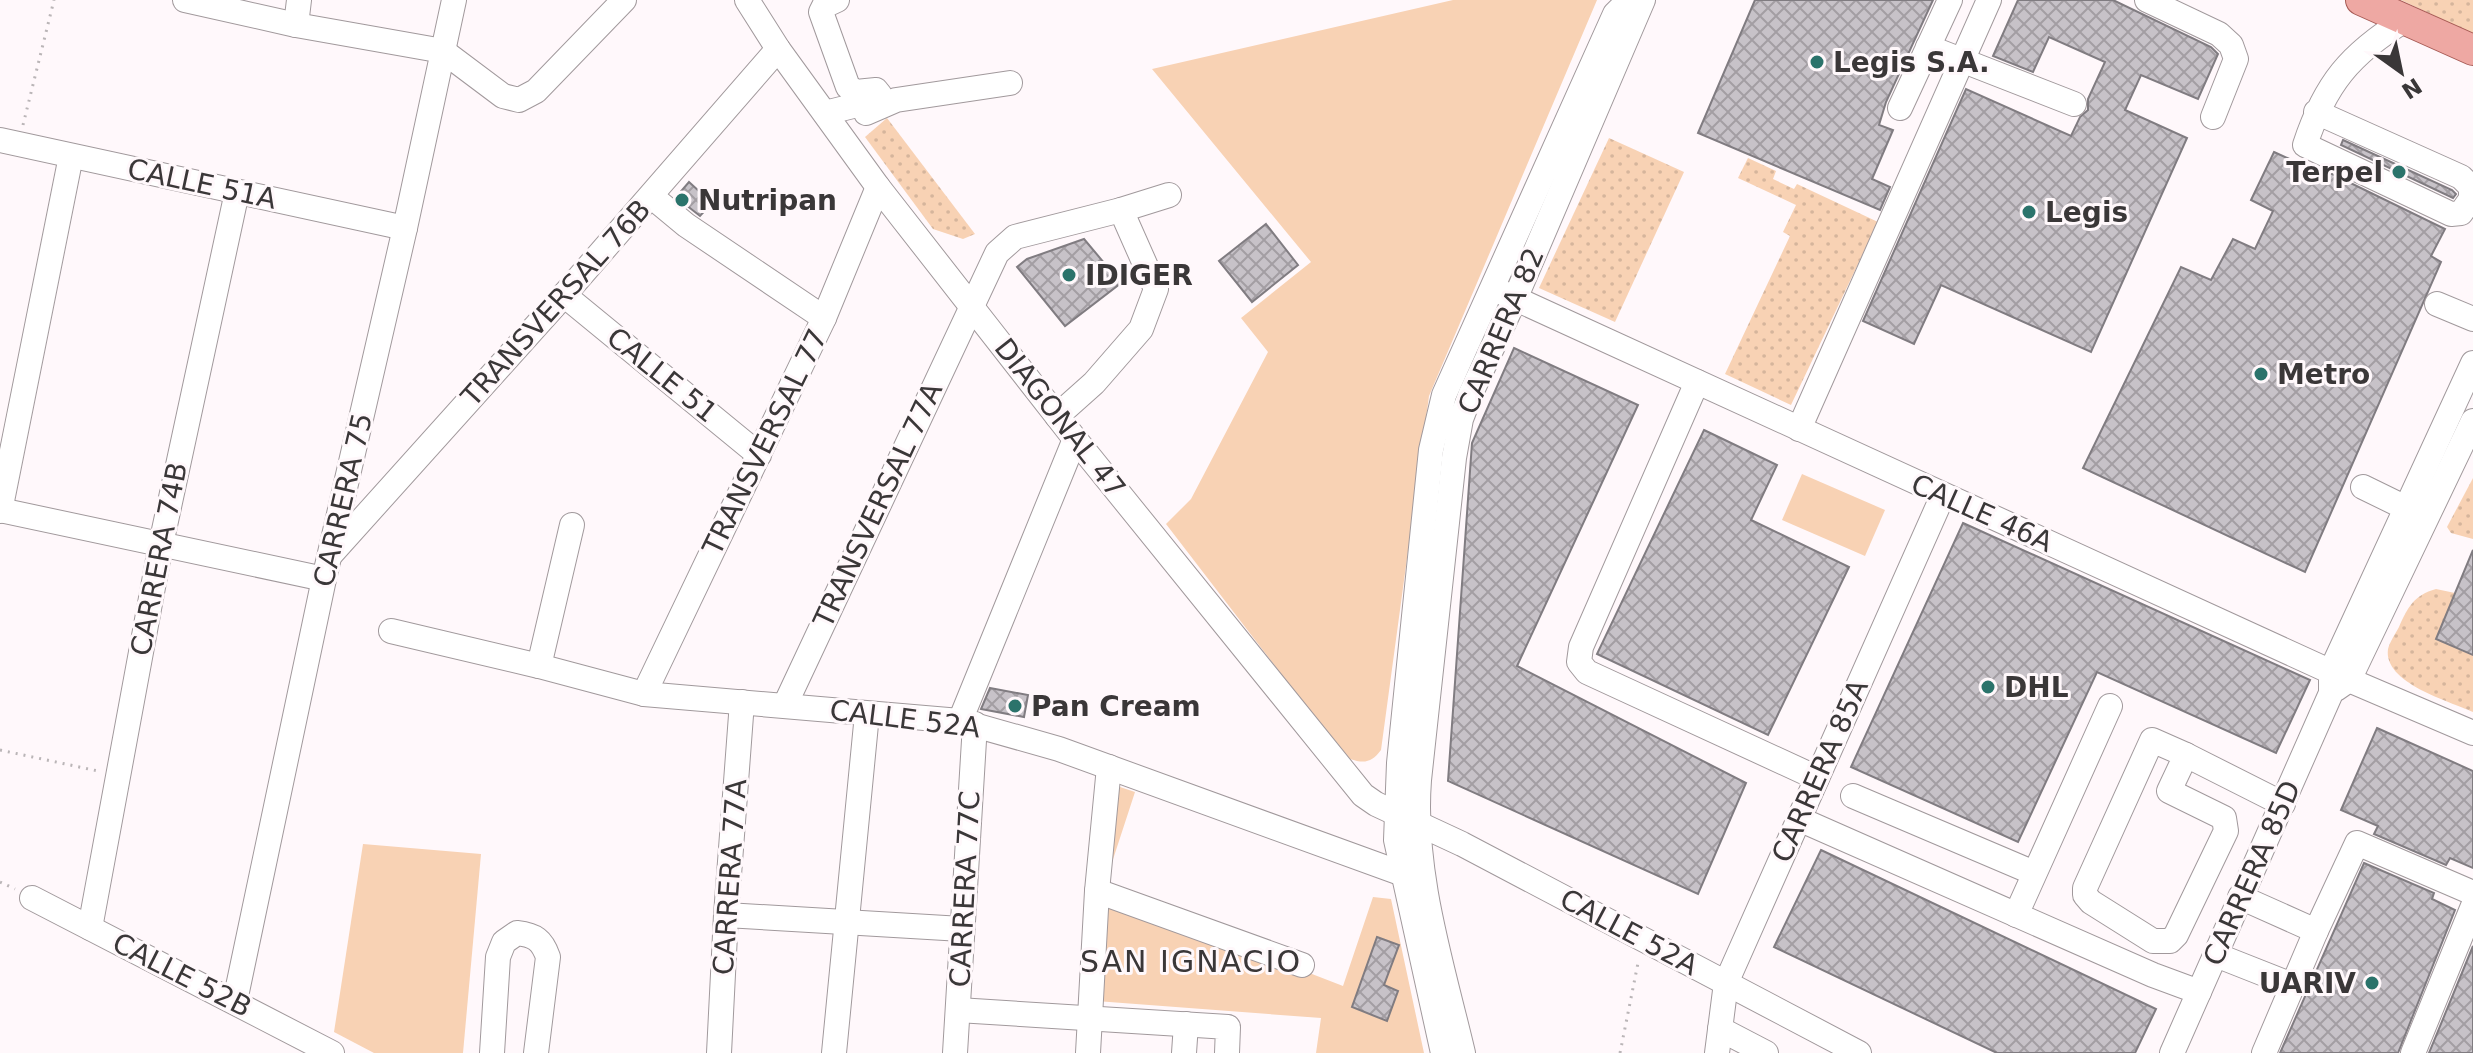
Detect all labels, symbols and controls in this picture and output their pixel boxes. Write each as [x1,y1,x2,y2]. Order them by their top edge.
north arrow [2361,32,2441,112]
place label: Legis S.A. [1833,46,1990,79]
marker: Legis S.A. [1808,53,1826,71]
text: N [2397,73,2426,104]
street label: CALLE 51A [125,152,279,216]
place label: Terpel [2286,156,2383,189]
marker: Terpel [2390,163,2408,181]
place label: Nutripan [698,184,837,217]
marker: Nutripan [673,191,691,209]
street label: TRANSVERSAL 76B [454,193,657,414]
place label: Legis [2045,196,2128,229]
marker: Legis [2020,203,2038,221]
street label: CARRERA 82 [1451,243,1551,419]
place label: IDIGER [1085,259,1193,292]
marker: IDIGER [1060,266,1078,284]
street label: CALLE 51 [600,321,724,429]
street label: TRANSVERSAL 77 [696,324,834,561]
street label: DIAGONAL 47 [988,332,1132,504]
place label: Metro [2277,358,2370,391]
marker: Metro [2252,365,2270,383]
street label: TRANSVERSAL 77A [806,377,949,634]
street label: CARRERA 75 [307,410,379,590]
street label: CARRERA 74B [124,459,194,659]
street label: CALLE 46A [1906,467,2058,559]
place label: DHL [2004,671,2069,704]
street label: CARRERA 85A [1765,675,1875,867]
marker: DHL [1979,678,1997,696]
place label: Pan Cream [1031,690,1201,723]
street label: CALLE 52A [828,693,982,745]
marker: Pan Cream [1006,697,1024,715]
street label: CARRERA 85D [2196,775,2308,971]
street label: CARRERA 77A [707,778,753,976]
street label: CARRERA 77C [943,790,987,988]
street label: CALLE 52A [1554,882,1704,982]
street label: CALLE 52B [107,926,257,1024]
district label: SAN IGNACIO [1080,944,1302,979]
place label: UARIV [2259,967,2356,1000]
marker: UARIV [2363,974,2381,992]

